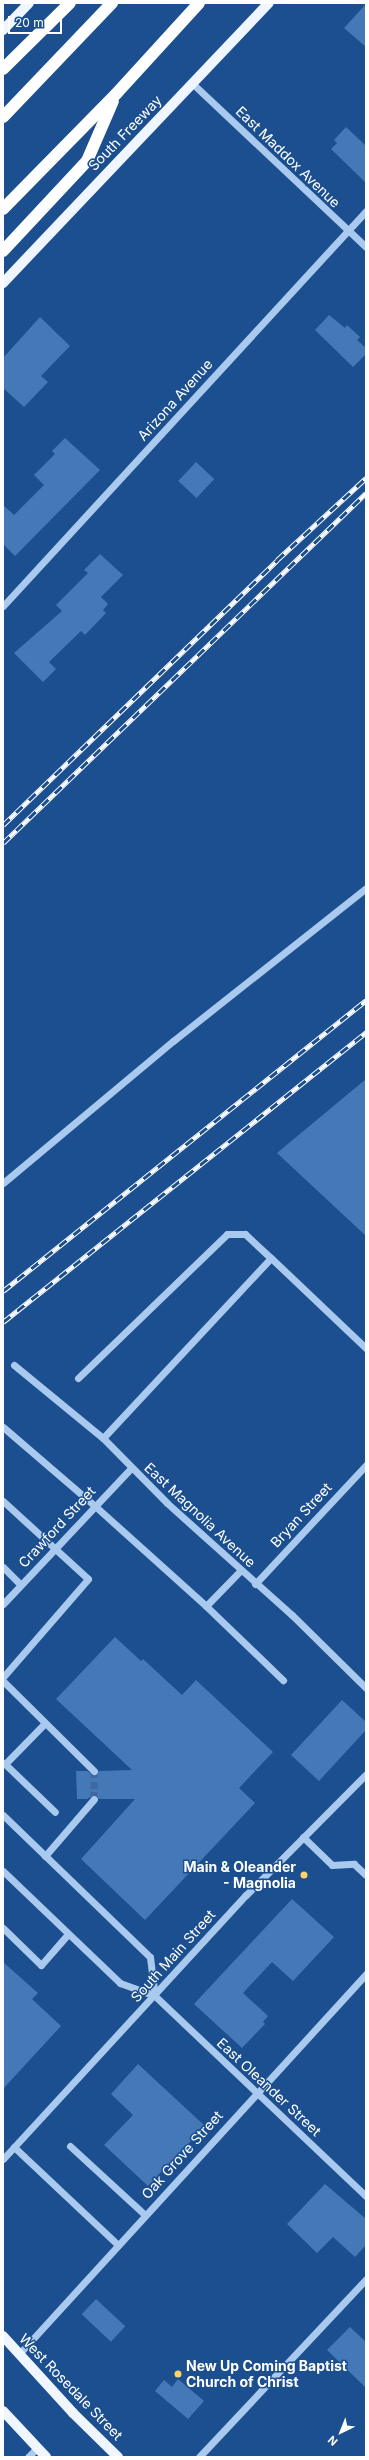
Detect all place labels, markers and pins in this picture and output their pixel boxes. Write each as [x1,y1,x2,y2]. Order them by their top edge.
place label: Main & Oleander - Magnolia [184,1859,296,1892]
marker: Main & Oleander - Magnolia [299,1870,309,1880]
place label: New Up Coming Baptist Church of Christ [186,2358,347,2390]
marker: New Up Coming Baptist Church of Christ [173,2369,183,2379]

